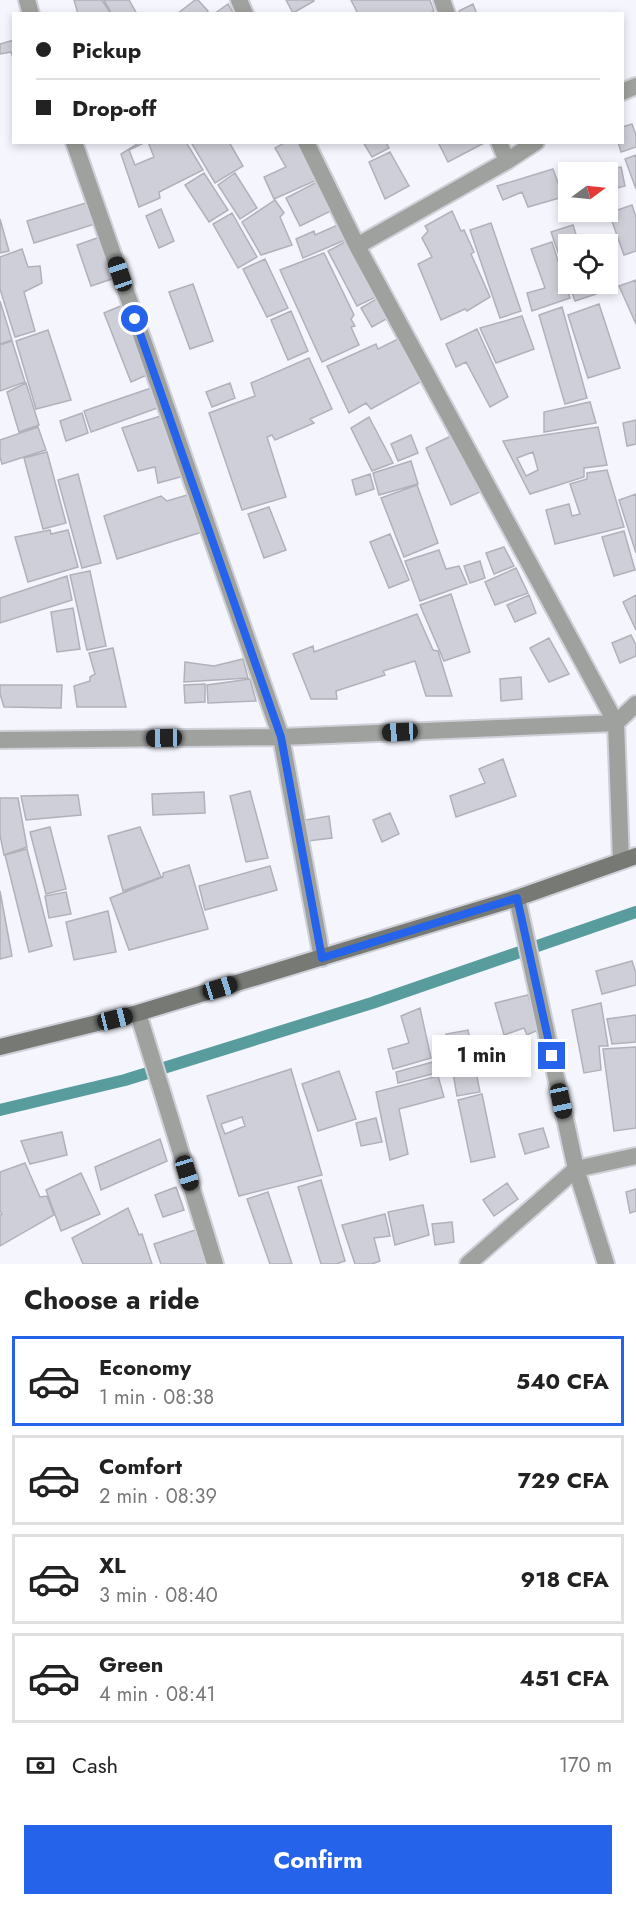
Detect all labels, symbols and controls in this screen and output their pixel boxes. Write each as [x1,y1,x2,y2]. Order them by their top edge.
text: Pickup [72,34,141,66]
text: Drop-off [72,92,156,124]
north arrow [558,162,618,222]
map controls [558,162,618,294]
button: locate [558,234,618,294]
car [106,254,134,294]
route start [121,305,148,332]
car [382,722,418,742]
car [146,729,182,747]
car [200,974,240,1002]
car [95,1006,135,1032]
callout: 1 min [432,1035,531,1077]
text: 1 min [457,1041,506,1070]
route end [538,1042,565,1069]
car [548,1082,574,1120]
car [173,1153,201,1193]
text: Choose a ride [24,1280,199,1319]
text: Economy [99,1351,191,1383]
icon: car [27,1354,81,1408]
text: 540 CFA [516,1365,609,1397]
text: 1 min · 08:38 [99,1383,214,1412]
text: Comfort [99,1450,182,1482]
icon: car [27,1453,81,1507]
text: 729 CFA [518,1464,609,1496]
text: 2 min · 08:39 [99,1482,217,1511]
text: XL [99,1549,126,1581]
icon: car [27,1552,81,1606]
text: 918 CFA [520,1563,609,1595]
text: 3 min · 08:40 [99,1581,218,1610]
text: Green [99,1648,163,1680]
icon: car [27,1651,81,1705]
text: 451 CFA [519,1662,609,1694]
text: 4 min · 08:41 [99,1680,216,1709]
icon: cash [24,1749,57,1782]
text: Cash [72,1749,118,1781]
text: 170 m [559,1751,612,1780]
button: Confirm [24,1825,612,1894]

